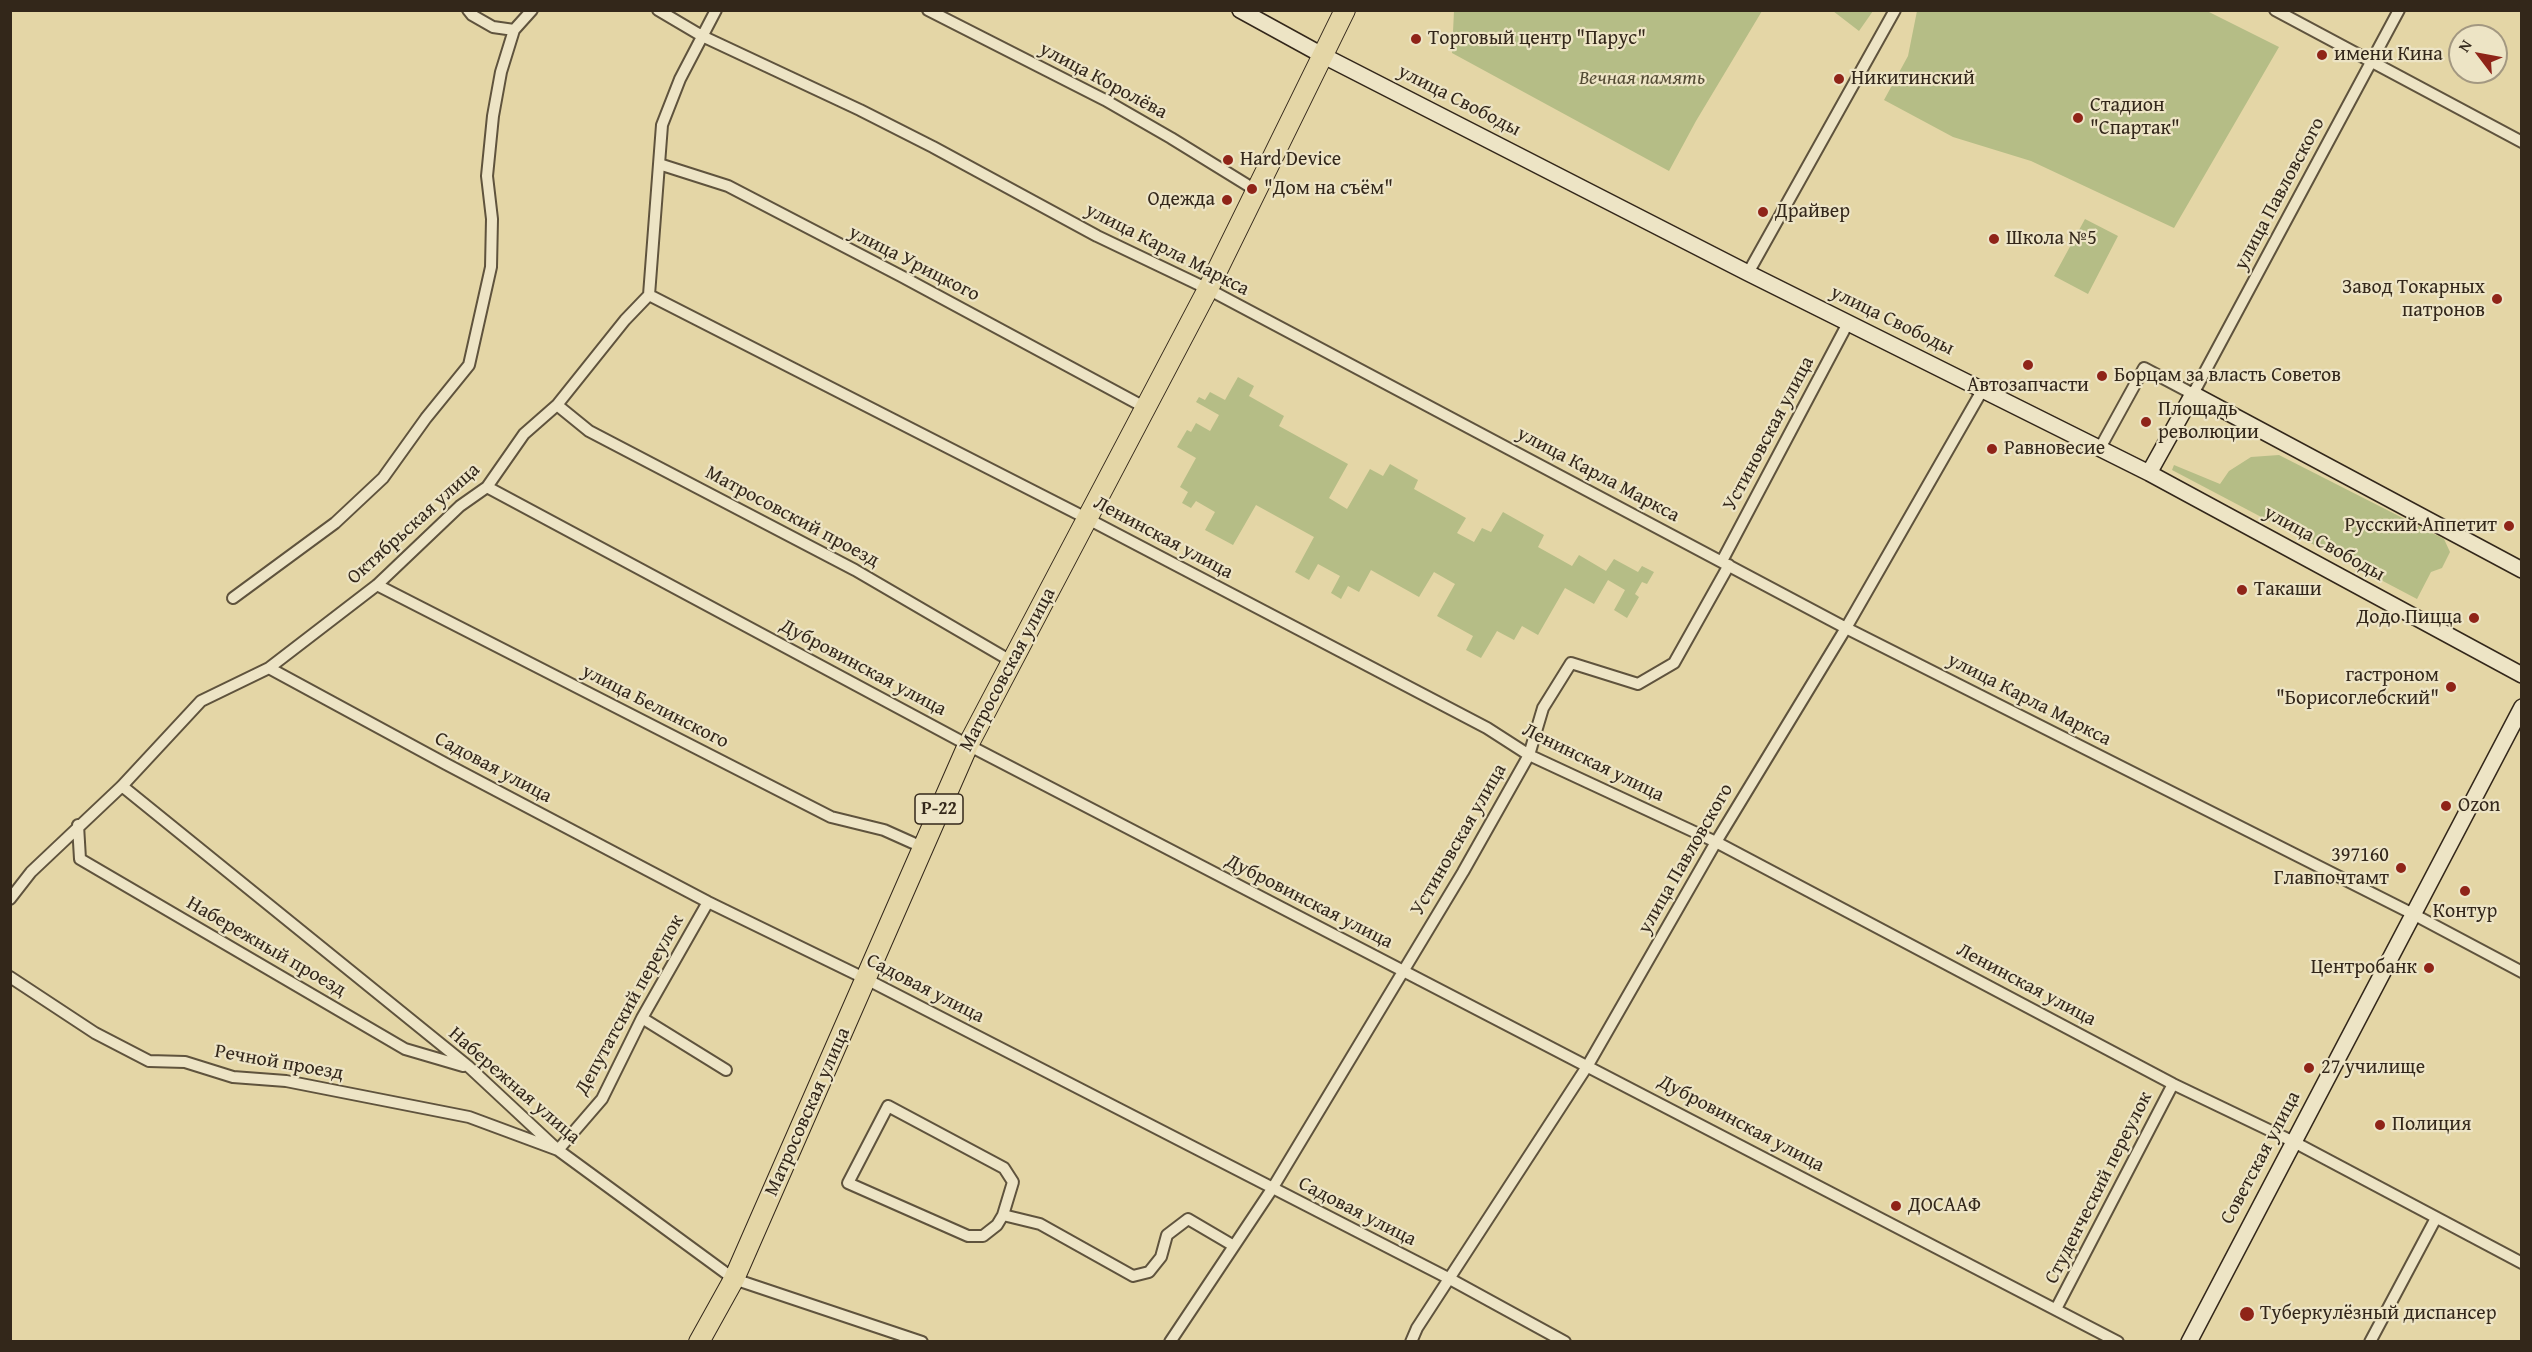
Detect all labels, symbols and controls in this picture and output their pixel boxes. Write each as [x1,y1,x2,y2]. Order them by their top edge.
north arrow [2448,24,2508,84]
place label: Торговый центр "Парус" [1428,27,1646,51]
marker: Торговый центр "Парус" [1409,32,1423,46]
text: N [2451,35,2477,56]
street label: улица Королёва [1035,37,1171,125]
place label: имени Кина [2334,43,2443,67]
marker: имени Кина [2315,48,2329,62]
street label: улица Свободы [1394,60,1524,142]
park label: Вечная память [1579,67,1705,91]
place label: Никитинский [1851,67,1975,91]
marker: Никитинский [1832,72,1846,86]
place label: Стадион "Спартак" [2090,94,2180,141]
marker: Стадион "Спартак" [2071,111,2085,125]
street label: улица Павловского [2230,113,2330,275]
place label: Hard Device [1240,148,1341,172]
marker: Hard Device [1221,153,1235,167]
place label: "Дом на съём" [1264,177,1393,201]
marker: "Дом на съём" [1245,182,1259,196]
place label: Одежда [1148,188,1215,212]
marker: Одежда [1220,193,1234,207]
street label: улица Карла Маркса [1081,198,1253,302]
place label: Драйвер [1775,200,1850,224]
marker: Драйвер [1756,205,1770,219]
street label: улица Урицкого [844,221,984,307]
place label: Школа №5 [2006,227,2097,251]
marker: Школа №5 [1987,232,2001,246]
place label: Завод Токарных патронов [2342,276,2485,323]
street label: улица Свободы [1826,281,1958,361]
marker: Завод Токарных патронов [2490,292,2504,306]
street label: Устиновская улица [1718,353,1820,515]
marker: Автозапчасти [2021,358,2035,372]
place label: Борцам за власть Советов [2114,364,2341,388]
marker: Борцам за власть Советов [2095,369,2109,383]
place label: Автозапчасти [1967,374,2089,398]
place label: Площадь революции [2158,398,2259,445]
marker: Площадь революции [2139,415,2153,429]
street label: улица Карла Маркса [1513,422,1683,528]
place label: Равновесие [2004,437,2105,461]
marker: Равновесие [1985,442,1999,456]
street label: Октябрьская улица [343,458,485,590]
street label: Матросовский проезд [701,461,883,573]
street label: Ленинская улица [1089,491,1237,585]
street label: улица Свободы [2259,501,2389,587]
place label: Русский Аппетит [2344,514,2497,538]
marker: Русский Аппетит [2502,519,2516,533]
place label: Такаши [2254,578,2322,602]
marker: Такаши [2235,583,2249,597]
street label: Матросовская улица [955,584,1061,756]
place label: Додо Пицца [2356,606,2462,630]
marker: Додо Пицца [2467,611,2481,625]
street label: Дубровинская улица [776,614,950,722]
street label: улица Карла Маркса [1943,648,2115,752]
street label: улица Белинского [577,660,733,754]
place label: гастроном "Борисоглебский" [2276,664,2439,711]
marker: гастроном "Борисоглебский" [2444,680,2458,694]
street label: Ленинская улица [1518,718,1668,808]
street label: Садовая улица [430,727,556,809]
street label: Устиновская улица [1406,760,1512,920]
street label: улица Павловского [1633,780,1739,938]
road number: Р-22 [915,794,963,824]
place label: Ozon [2458,794,2500,818]
marker: Ozon [2439,799,2453,813]
place label: 397160 Главпочтамт [2274,844,2389,891]
street label: Дубровинская улица [1221,849,1397,955]
marker: 397160 Главпочтамт [2394,861,2408,875]
marker: Контур [2458,884,2472,898]
street label: Набережный проезд [182,892,350,1002]
place label: Контур [2433,900,2497,924]
street label: Депутатский переулок [570,911,690,1099]
street label: Ленинская улица [1952,938,2100,1032]
street label: Садовая улица [862,949,988,1029]
place label: Центробанк [2311,956,2417,980]
marker: Центробанк [2422,961,2436,975]
street label: Набережная улица [443,1022,585,1150]
street label: Матросовская улица [760,1024,856,1200]
street label: Речной проезд [213,1040,345,1086]
place label: 27 училище [2321,1056,2425,1080]
marker: 27 училище [2302,1061,2316,1075]
street label: Дубровинская улица [1654,1070,1828,1178]
street label: Советская улица [2216,1087,2306,1229]
street label: Студенческий переулок [2040,1088,2158,1288]
place label: Полиция [2392,1113,2471,1137]
marker: Полиция [2373,1118,2387,1132]
street label: Садовая улица [1294,1172,1420,1252]
place label: ДОСААФ [1908,1194,1981,1218]
marker: ДОСААФ [1889,1199,1903,1213]
place label: Туберкулёзный диспансер [2260,1302,2497,1326]
marker: Туберкулёзный диспансер [2238,1305,2256,1323]

